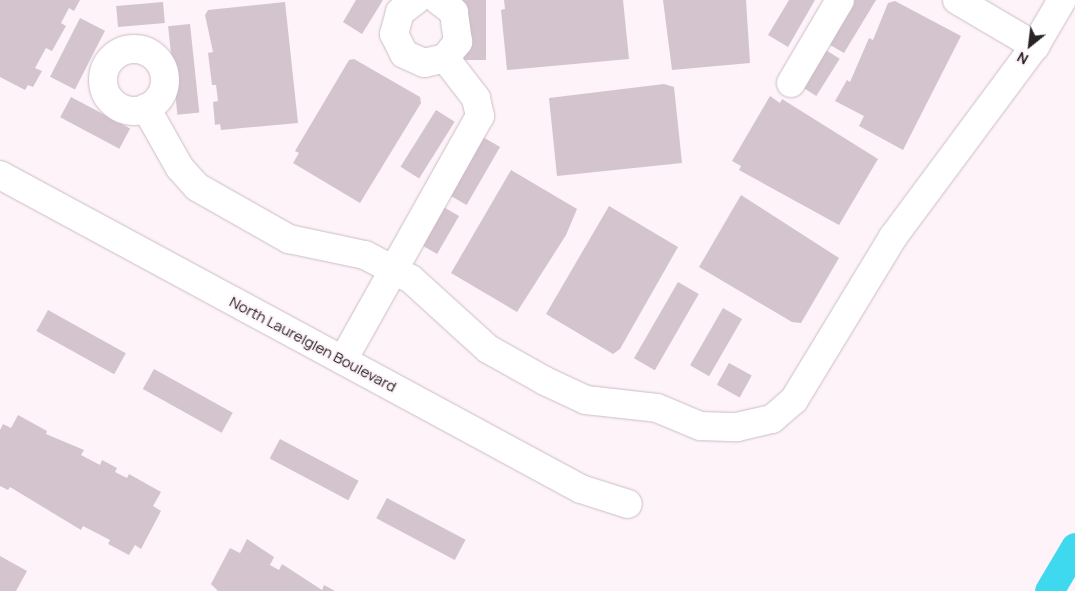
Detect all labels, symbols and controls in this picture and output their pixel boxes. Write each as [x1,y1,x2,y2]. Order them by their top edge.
north arrow [1005,20,1055,70]
text: N [1013,48,1031,69]
street label: North Laurelglen Boulevard [227,292,399,396]

